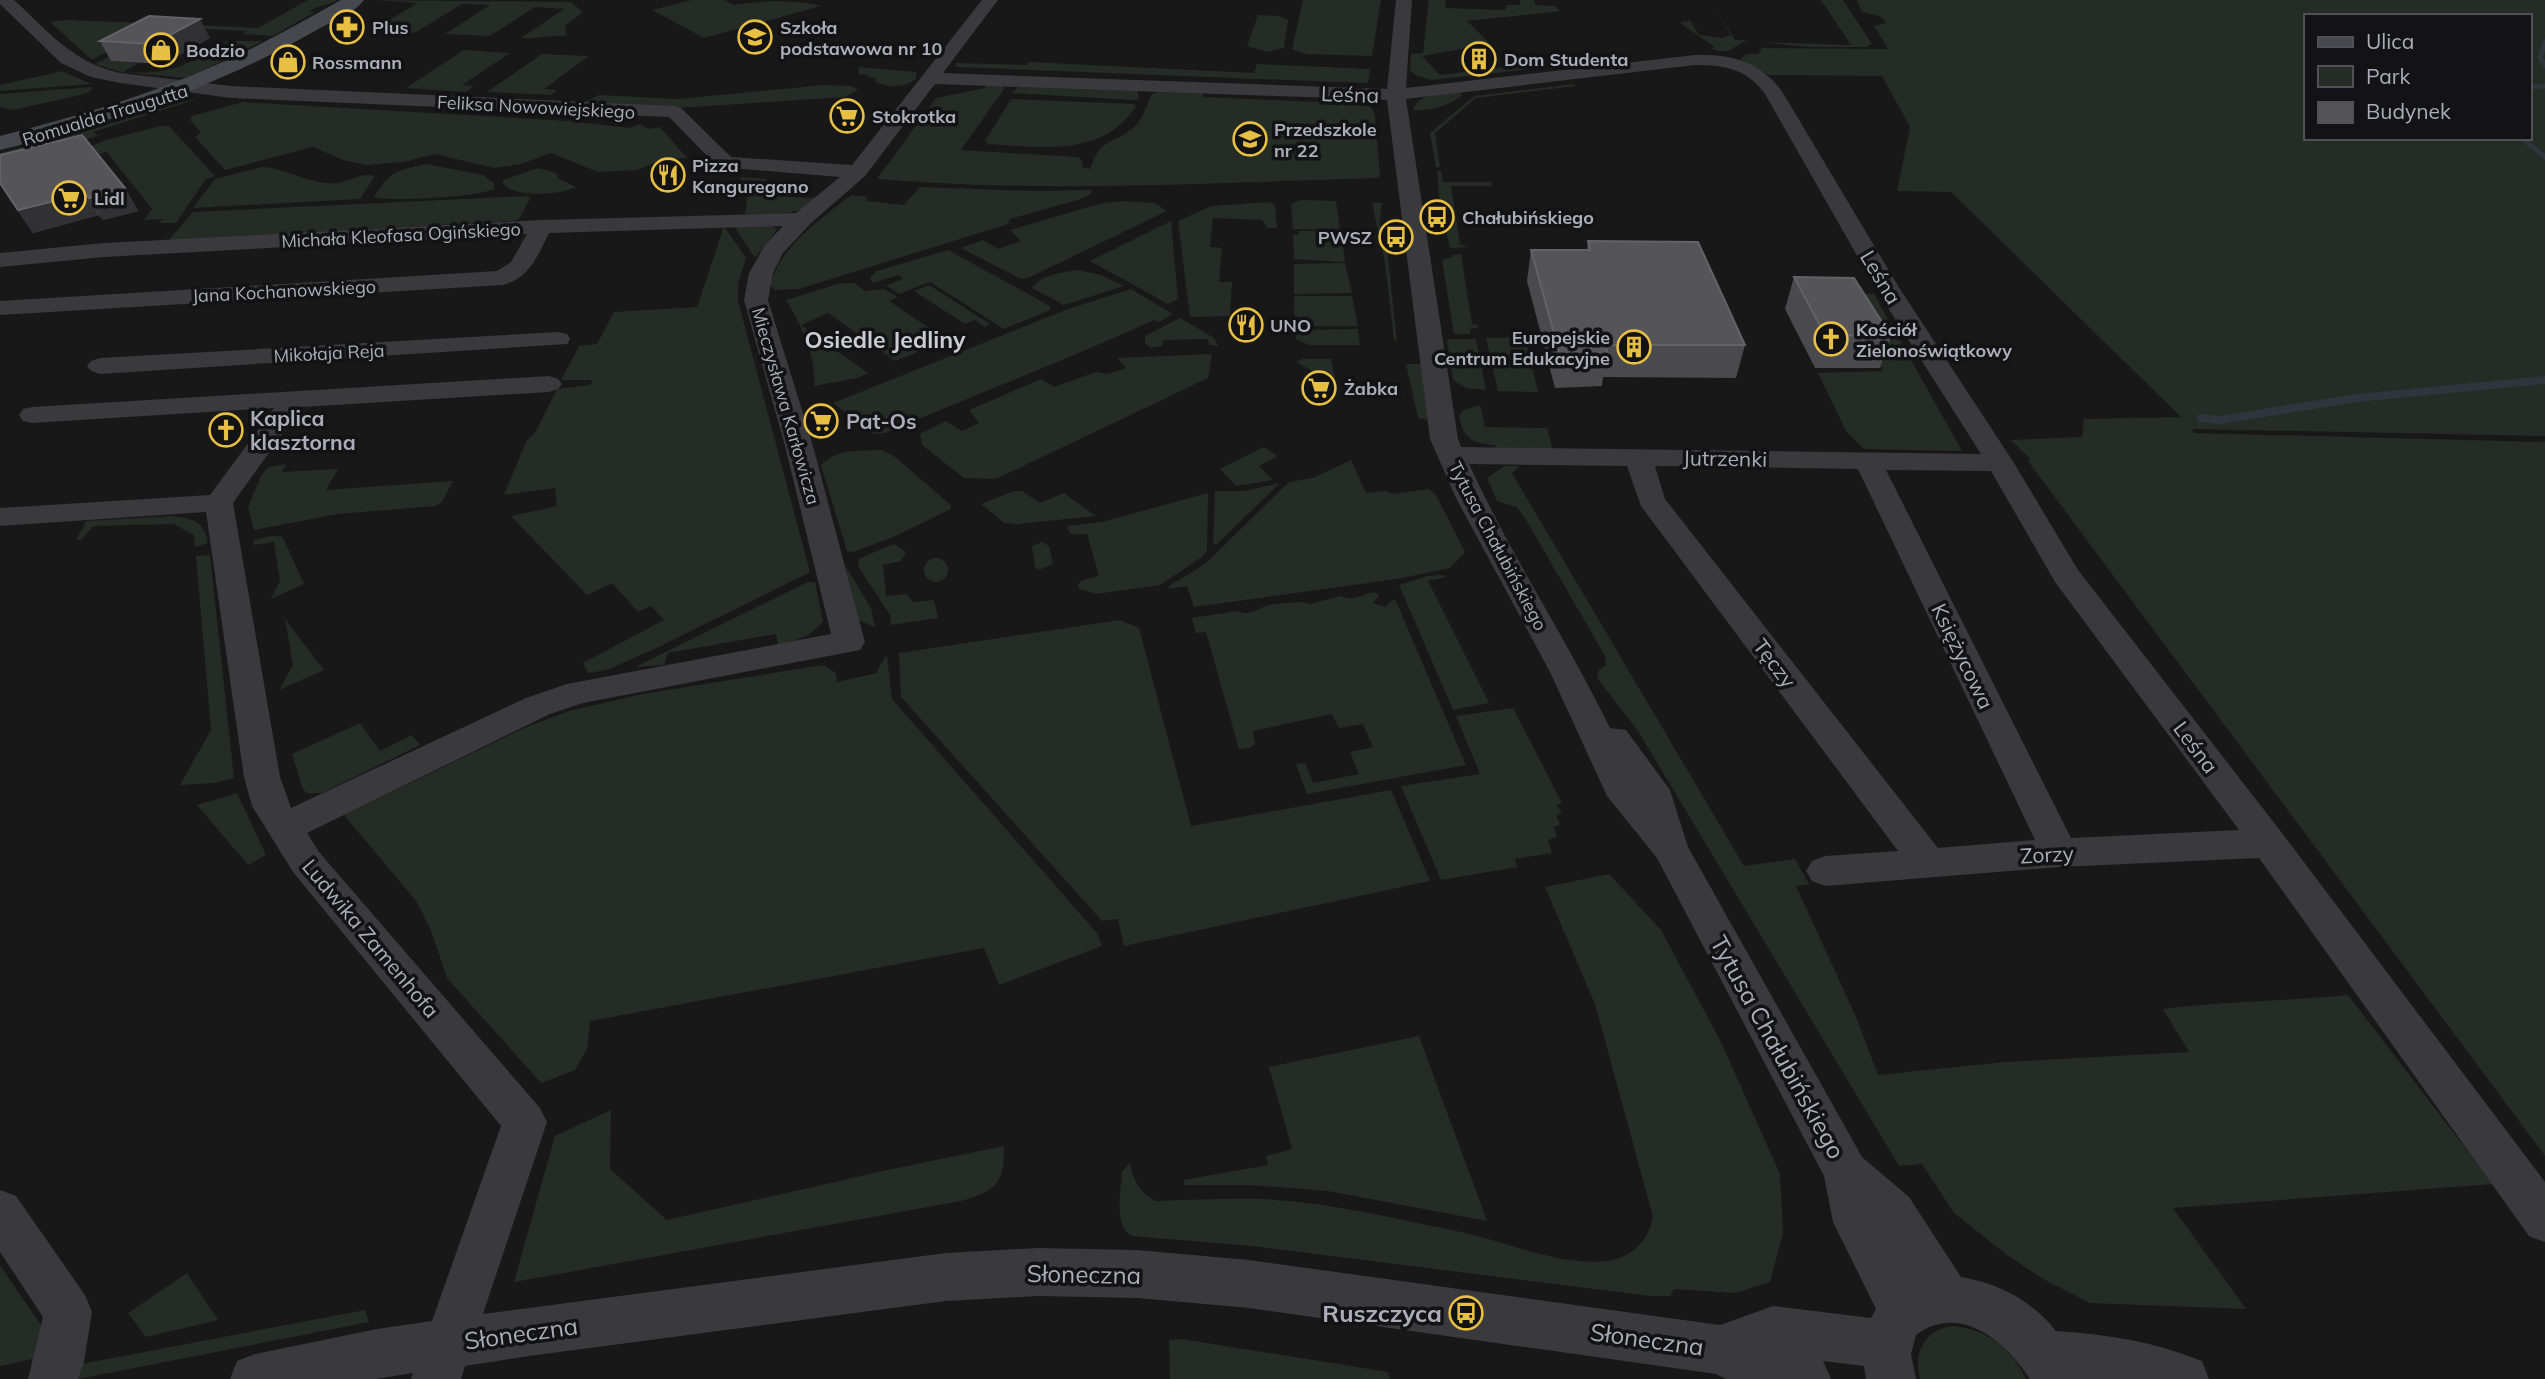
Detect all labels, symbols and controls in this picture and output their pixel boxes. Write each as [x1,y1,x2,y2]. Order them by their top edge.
pharmacy icon: Plus [328,8,366,46]
legend [2304,14,2531,140]
place label: Plus [372,16,408,39]
place label: Szkoła podstawowa nr 10 [780,16,942,60]
school or university icon: Szkoła podstawowa nr 10 [736,18,774,56]
text: Ulica [2366,28,2414,54]
shop icon: Bodzio [142,31,180,69]
place label: Bodzio [186,39,245,62]
building icon: Dom Studenta [1460,40,1498,78]
shop icon: Rossmann [269,43,307,81]
place label: Dom Studenta [1504,48,1628,71]
place label: Rossmann [312,51,402,74]
text: Park [2366,63,2410,89]
street label: Romualda Traugutta [20,79,190,151]
street label: Leśna [1321,80,1379,108]
street label: Feliksa Nowowiejskiego [436,90,636,124]
supermarket icon: Stokrotka [828,97,866,135]
text: Budynek [2366,98,2451,124]
place label: Stokrotka [872,105,956,128]
place label: Przedszkole nr 22 [1274,118,1377,162]
school or university icon: Przedszkole nr 22 [1231,120,1269,158]
place label: Pizza Kanguregano [692,154,809,198]
restaurant icon: Pizza Kanguregano [649,156,687,194]
supermarket icon: Lidl [50,179,88,217]
place label: Lidl [94,187,125,210]
bus stop icon: Chałubińskiego [1418,198,1456,236]
place label: Chałubińskiego [1462,206,1594,229]
street label: Michała Kleofasa Ogińskiego [281,217,521,253]
bus stop icon: PWSZ [1377,218,1415,256]
place label: PWSZ [1318,226,1372,249]
street label: Leśna [1855,245,1907,309]
street label: Jana Kochanowskiego [191,275,377,307]
street label: Mieczysława Karłowicza [747,305,825,507]
restaurant icon: UNO [1227,306,1265,344]
place label: UNO [1270,314,1311,337]
place label: Kościół Zielonoświątkowy [1856,318,2012,362]
church icon: Kościół Zielonoświątkowy [1812,320,1850,358]
district label: Osiedle Jedliny [805,325,966,354]
place label: Europejskie Centrum Edukacyjne [1434,326,1610,370]
building icon: Europejskie Centrum Edukacyjne [1615,328,1653,366]
street label: Mikołaja Reja [273,339,385,367]
supermarket icon: Żabka [1300,369,1338,407]
place label: Żabka [1344,377,1398,400]
supermarket icon: Pat-Os [802,402,840,440]
place label: Kaplica klasztorna [250,405,356,455]
place label: Pat-Os [846,408,917,434]
church icon: Kaplica klasztorna [207,411,245,449]
street label: Jutrzenki [1683,444,1767,472]
street label: Tytusa Chałubińskiego [1444,458,1552,634]
street label: Księżycowa [1926,599,2000,713]
street label: Tęczy [1748,633,1802,693]
street label: Leśna [2168,716,2224,778]
street label: Zorzy [2019,840,2075,868]
street label: Ludwika Zamenhofa [297,853,445,1023]
street label: Tytusa Chałubińskiego [1704,930,1852,1164]
street label: Słoneczna [1027,1258,1141,1290]
bus stop icon: Ruszczyca [1447,1294,1485,1332]
place label: Ruszczyca [1322,1298,1442,1328]
street label: Słoneczna [462,1310,580,1356]
street label: Słoneczna [1588,1316,1706,1362]

